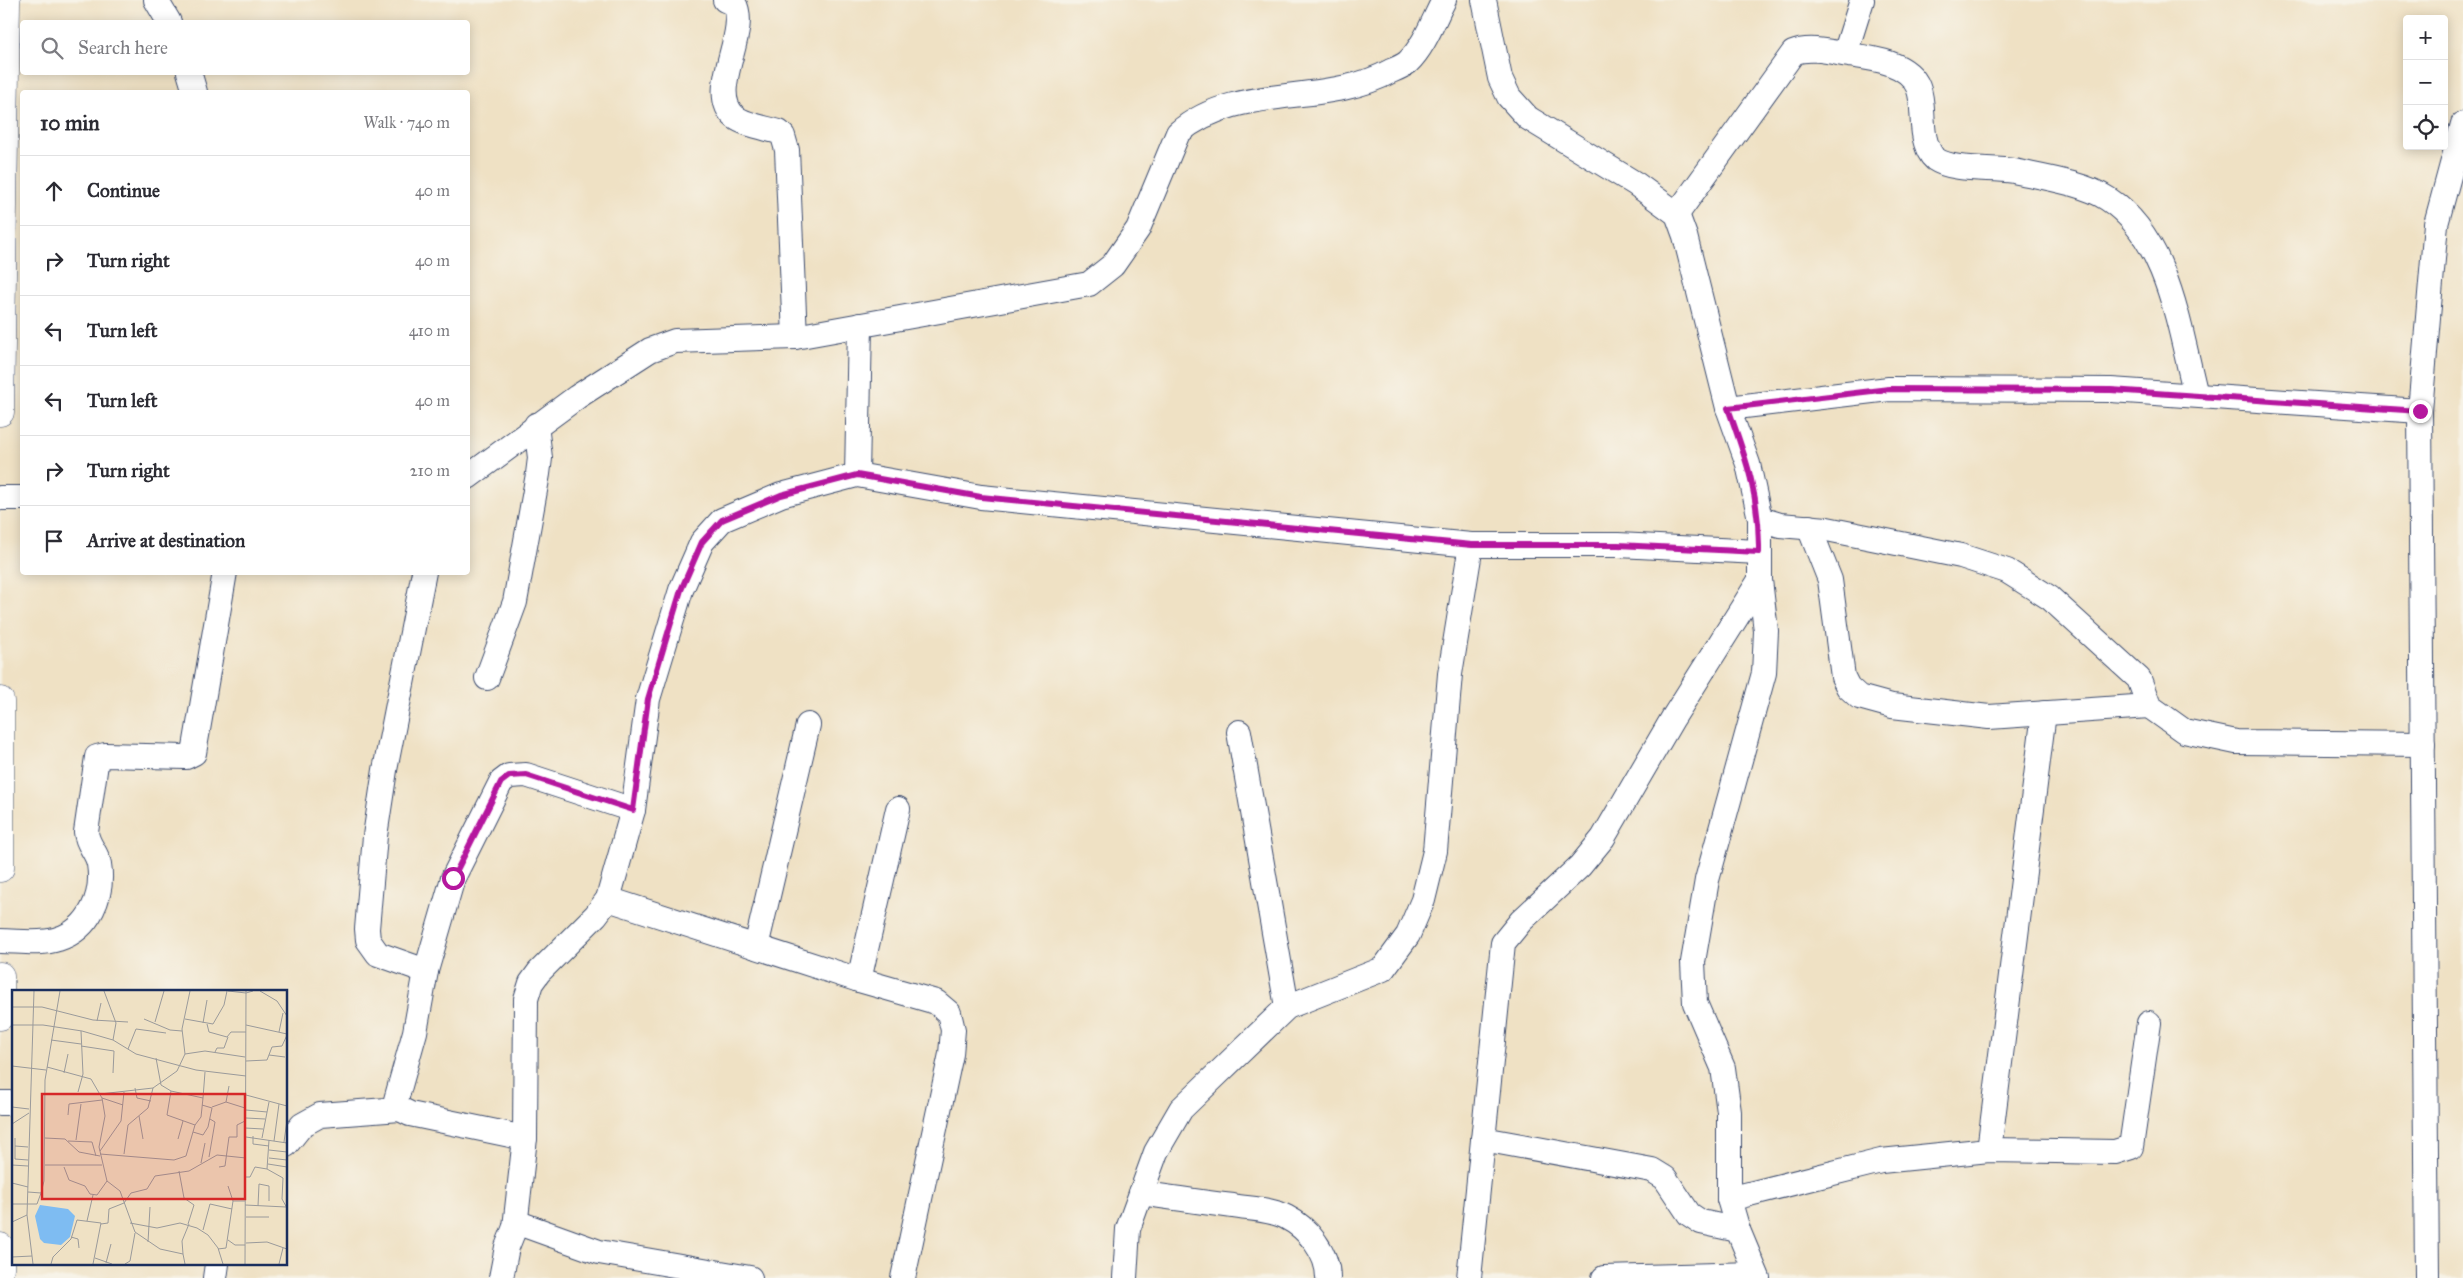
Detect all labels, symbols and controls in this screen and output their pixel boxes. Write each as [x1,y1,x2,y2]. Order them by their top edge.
map controls [2403,15,2448,150]
button: + [2403,15,2448,60]
search box [20,20,470,75]
icon: search [38,34,66,62]
text: Search here [78,36,168,59]
button: − [2403,60,2448,105]
button: locate [2403,105,2448,150]
text: 10 min [40,110,100,136]
text: Walk · 740 m [363,113,450,132]
icon: ahead [40,177,68,205]
text: Continue [87,179,160,202]
text: 40 m [415,181,450,200]
icon: right [40,247,68,275]
text: Turn right [87,249,170,272]
text: 40 m [415,251,450,270]
icon: left [40,317,68,345]
text: Turn left [87,319,157,342]
text: 410 m [409,321,450,340]
icon: left [40,387,68,415]
text: Turn left [87,389,157,412]
text: 40 m [415,391,450,410]
route end [2409,400,2432,423]
icon: right [40,457,68,485]
text: Turn right [87,459,170,482]
text: 210 m [410,461,450,480]
icon: arrive [40,527,68,555]
text: Arrive at destination [87,529,245,552]
route start [442,867,465,890]
inset map [12,990,288,1266]

